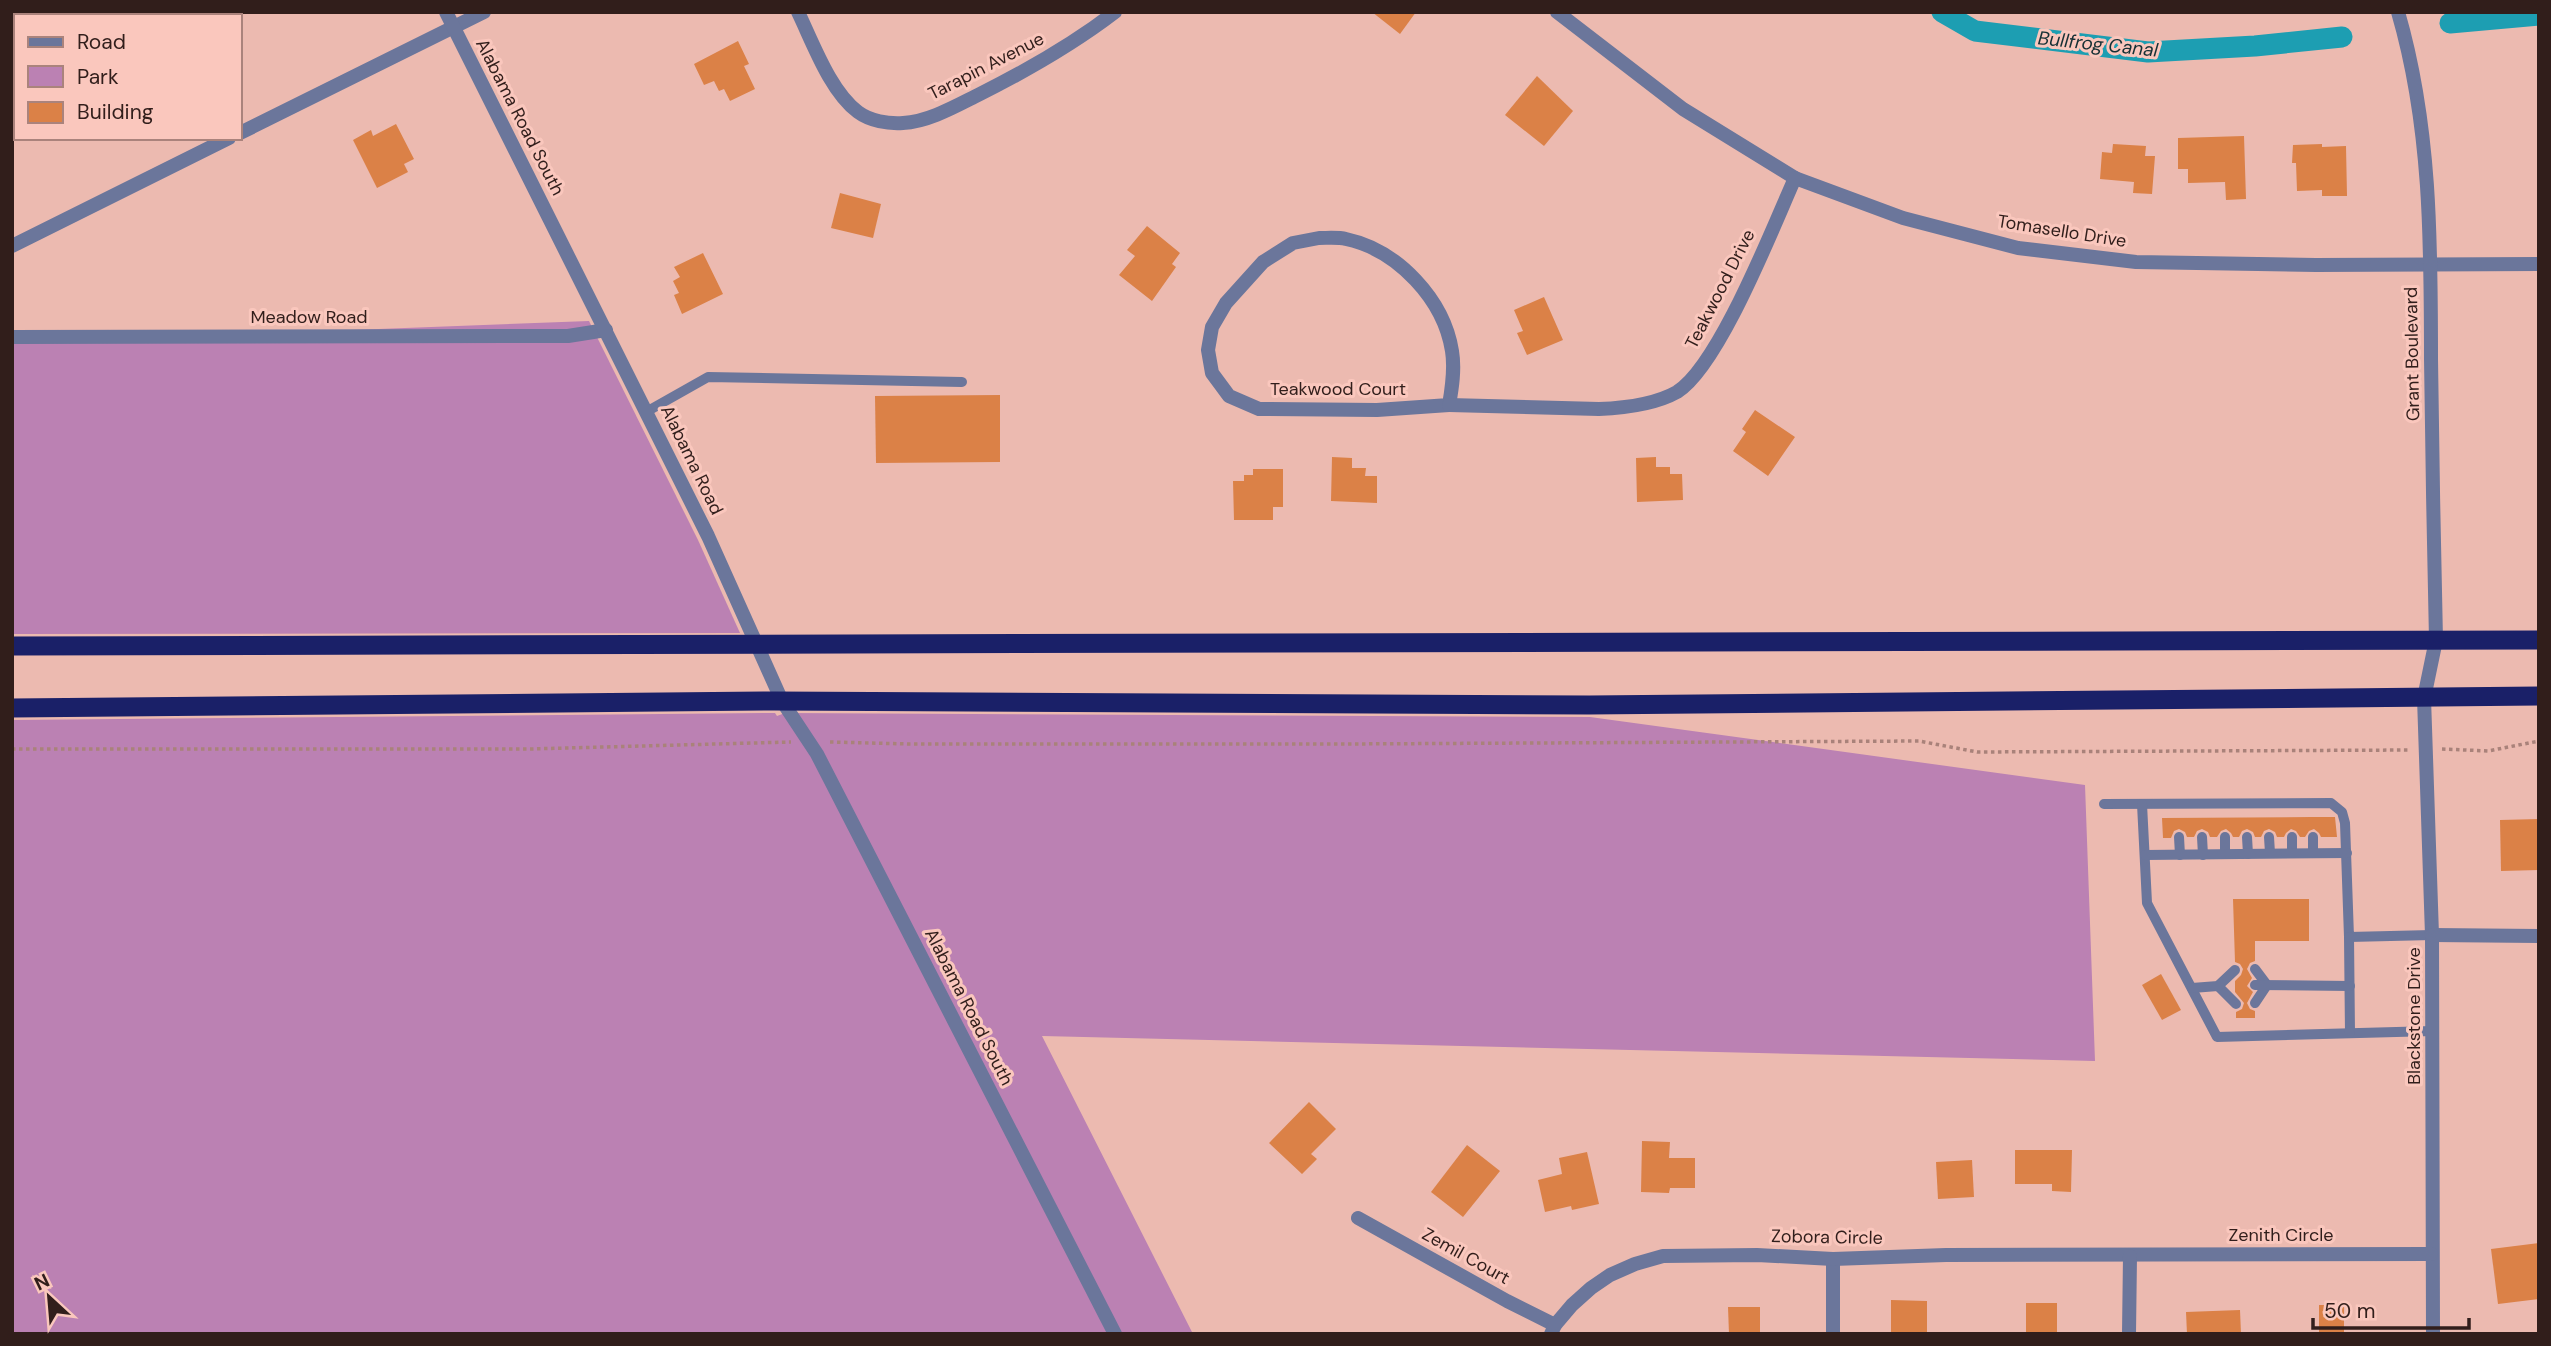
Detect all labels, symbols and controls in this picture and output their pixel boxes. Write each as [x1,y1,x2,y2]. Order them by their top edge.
legend [14,14,242,140]
water label: Bullfrog Canal [2037,25,2160,63]
street label: Tarapin Avenue [924,27,1048,105]
text: Road [77,28,126,56]
street label: Alabama Road South [470,34,570,200]
text: Park [77,63,119,91]
text: Building [77,98,154,126]
street label: Tomasello Drive [1996,209,2128,253]
street label: Teakwood Drive [1680,225,1760,353]
street label: Grant Boulevard [2399,287,2425,421]
street label: Meadow Road [250,305,368,329]
street label: Teakwood Court [1270,377,1406,401]
street label: Alabama Road [655,401,729,519]
street label: Alabama Road South [919,924,1019,1090]
street label: Blackstone Drive [2402,947,2426,1085]
street label: Zemil Court [1418,1222,1514,1290]
street label: Zenith Circle [2229,1223,2333,1247]
street label: Zobora Circle [1771,1224,1883,1250]
north arrow [14,1262,84,1332]
text: N [30,1268,53,1296]
scale bar [2313,1286,2469,1330]
text: 50 m [2324,1297,2375,1325]

